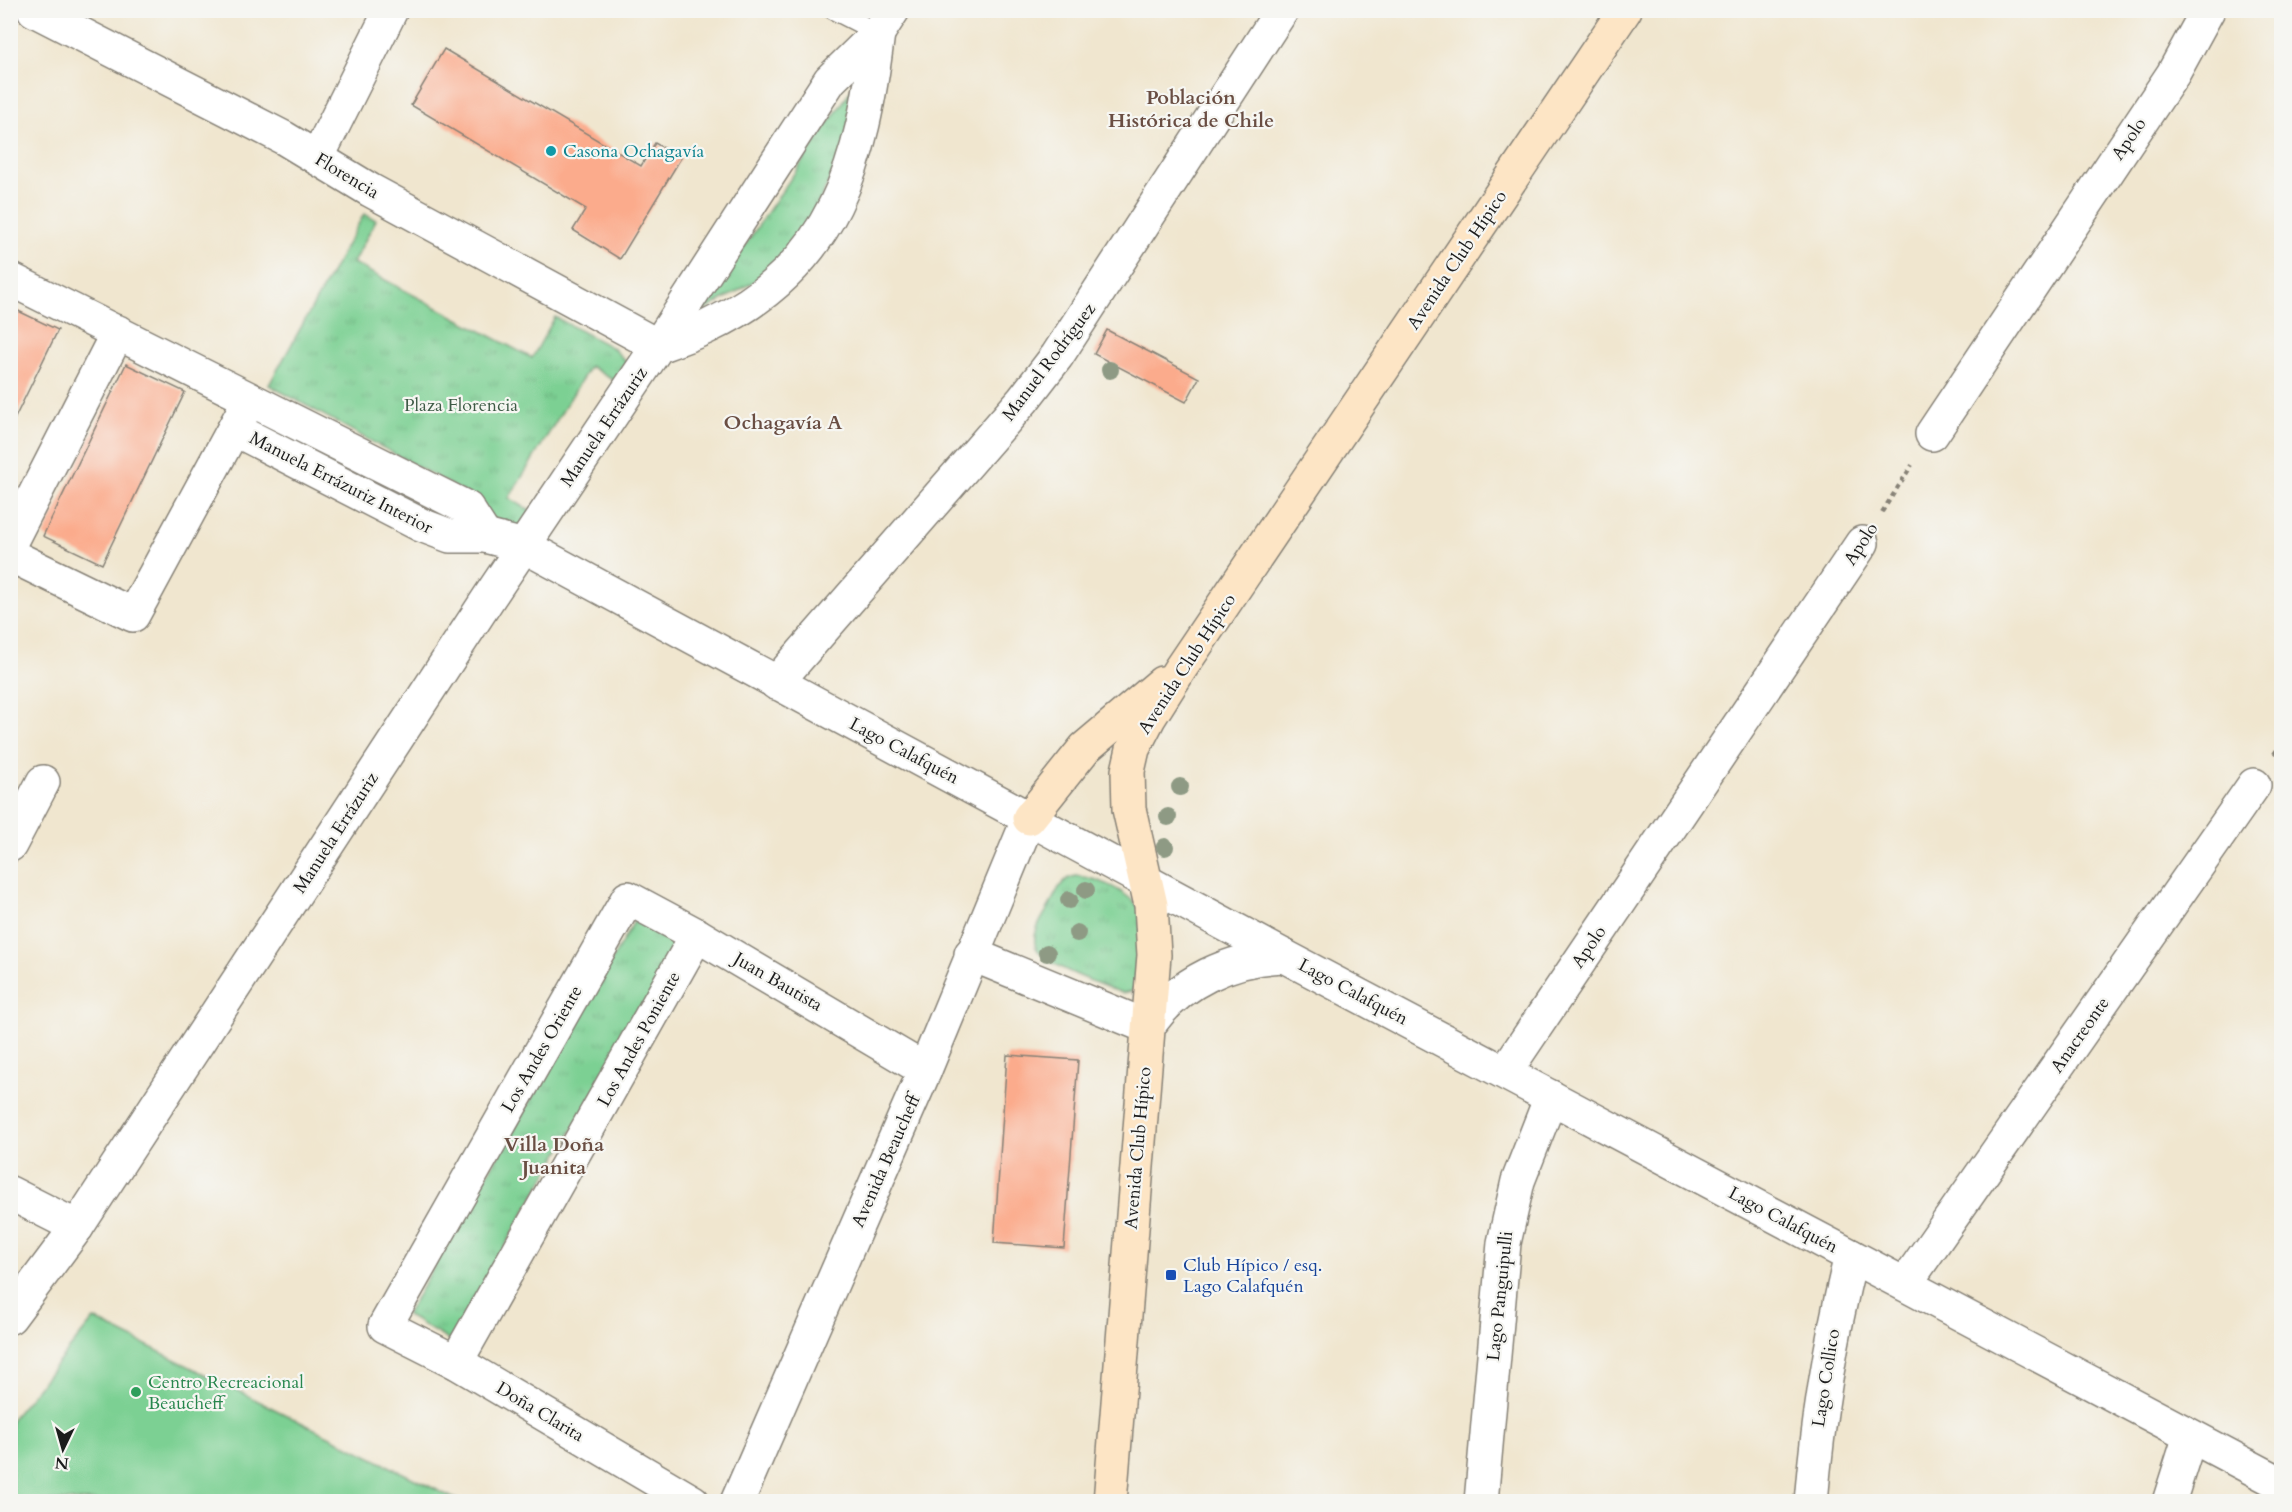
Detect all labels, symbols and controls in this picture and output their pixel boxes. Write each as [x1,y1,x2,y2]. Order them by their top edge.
district label: Población Histórica de Chile [1108,84,1274,134]
street label: Apolo [2106,113,2152,165]
place label: Casona Ochagavía [563,139,705,164]
marker: Casona Ochagavía [544,144,558,158]
street label: Florencia [310,147,384,205]
street label: Avenida Club Hípico [1401,185,1513,335]
street label: Manuel Rodríguez [996,298,1102,426]
street label: Manuela Errázuriz [555,362,653,492]
park label: Plaza Florencia [404,393,518,418]
district label: Ochagavía A [724,409,842,436]
street label: Manuela Errázuriz Interior [245,426,437,540]
street label: Apolo [1838,518,1884,570]
street label: Avenida Club Hípico [1132,589,1242,739]
street label: Lago Calafquén [845,712,964,791]
street label: Manuela Errázuriz [287,768,385,898]
street label: Apolo [1566,921,1612,973]
street label: Juan Bautista [726,945,827,1018]
street label: Lago Calafquén [1294,953,1413,1032]
street label: Los Andes Poniente [591,967,687,1111]
street label: Los Andes Oriente [496,981,588,1117]
street label: Anacreonte [2045,992,2115,1078]
street label: Avenida Club Hípico [1118,1065,1158,1230]
street label: Avenida Beaucheff [846,1088,928,1231]
district label: Villa Doña Juanita [504,1131,604,1181]
street label: Lago Calafquén [1724,1181,1843,1260]
street label: Lago Panguipulli [1481,1230,1519,1362]
place label: Club Hípico / esq. Lago Calafquén [1183,1253,1322,1299]
marker: Club Hípico / esq. Lago Calafquén [1164,1268,1178,1282]
street label: Lago Collico [1806,1327,1846,1429]
place label: Centro Recreacional Beaucheff [148,1370,304,1416]
street label: Doña Clarita [491,1376,589,1448]
marker: Centro Recreacional Beaucheff [129,1385,143,1399]
north arrow [33,1419,93,1479]
text: N [54,1451,70,1475]

